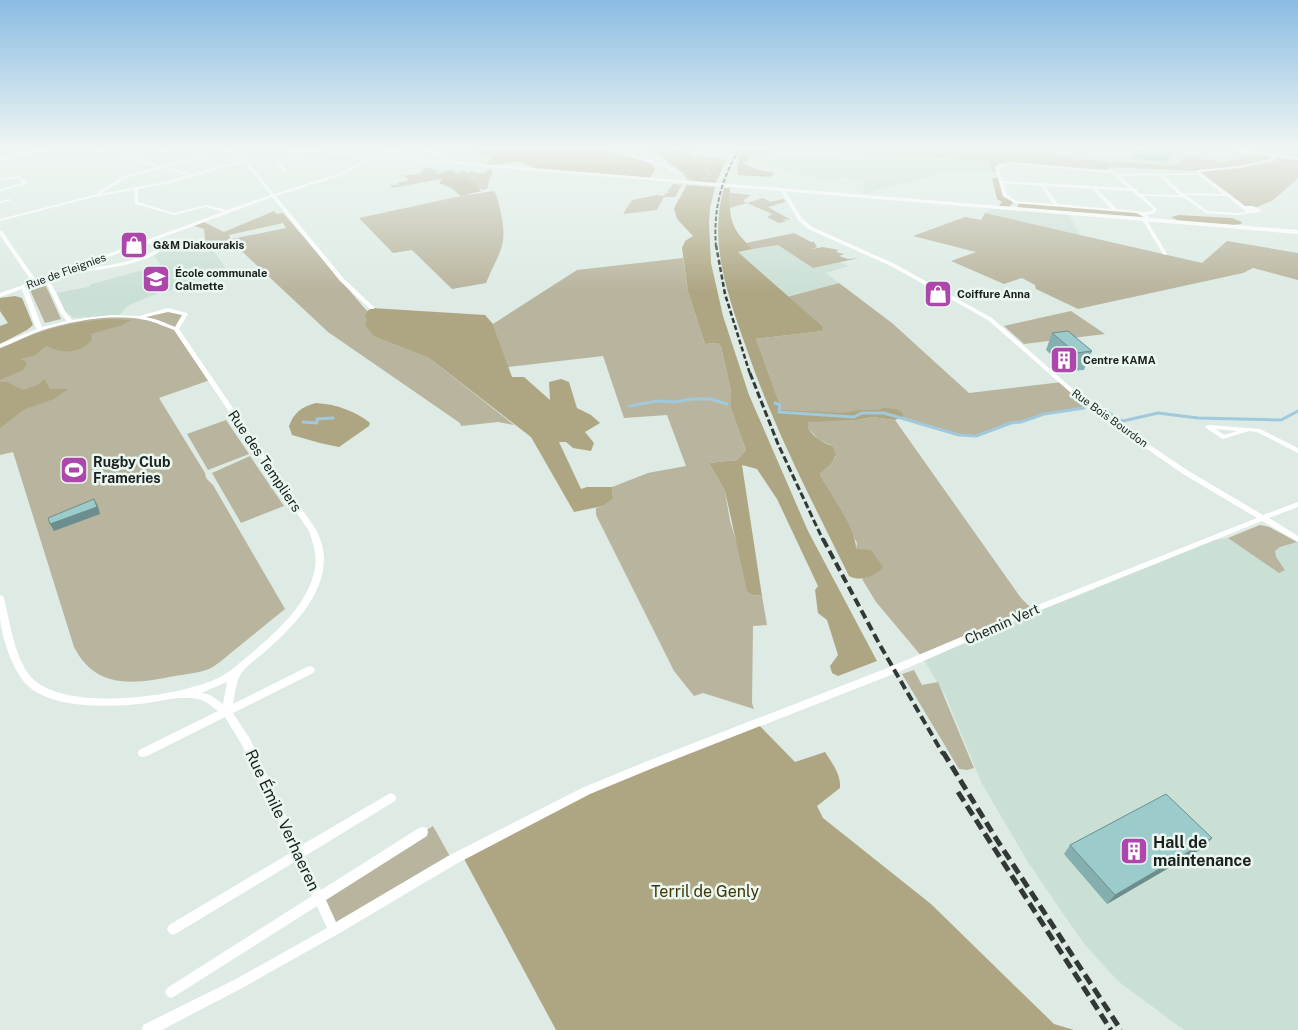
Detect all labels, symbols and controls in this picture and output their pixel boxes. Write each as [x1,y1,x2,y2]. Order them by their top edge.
shop icon: G&M Diakourakis [119,230,149,260]
place label: G&M Diakourakis [153,239,245,251]
street label: Rue de Fleignies [24,251,108,291]
school or university icon: École communale Calmette [141,264,171,294]
place label: École communale Calmette [175,266,267,292]
shop icon: Coiffure Anna [923,279,953,309]
place label: Coiffure Anna [957,288,1030,300]
building icon: Centre KAMA [1049,345,1079,375]
place label: Centre KAMA [1083,354,1156,366]
street label: Rue Bois Bourdon [1070,387,1150,449]
street label: Rue des Templiers [225,407,305,515]
place label: Rugby Club Frameries [93,454,170,486]
sports icon: Rugby Club Frameries [59,455,89,485]
street label: Chemin Vert [962,600,1042,648]
street label: Rue Émile Verhaeren [241,746,325,894]
place label: Hall de maintenance [1153,833,1251,870]
building icon: Hall de maintenance [1119,836,1149,866]
park label: Terril de Genly [651,882,759,901]

